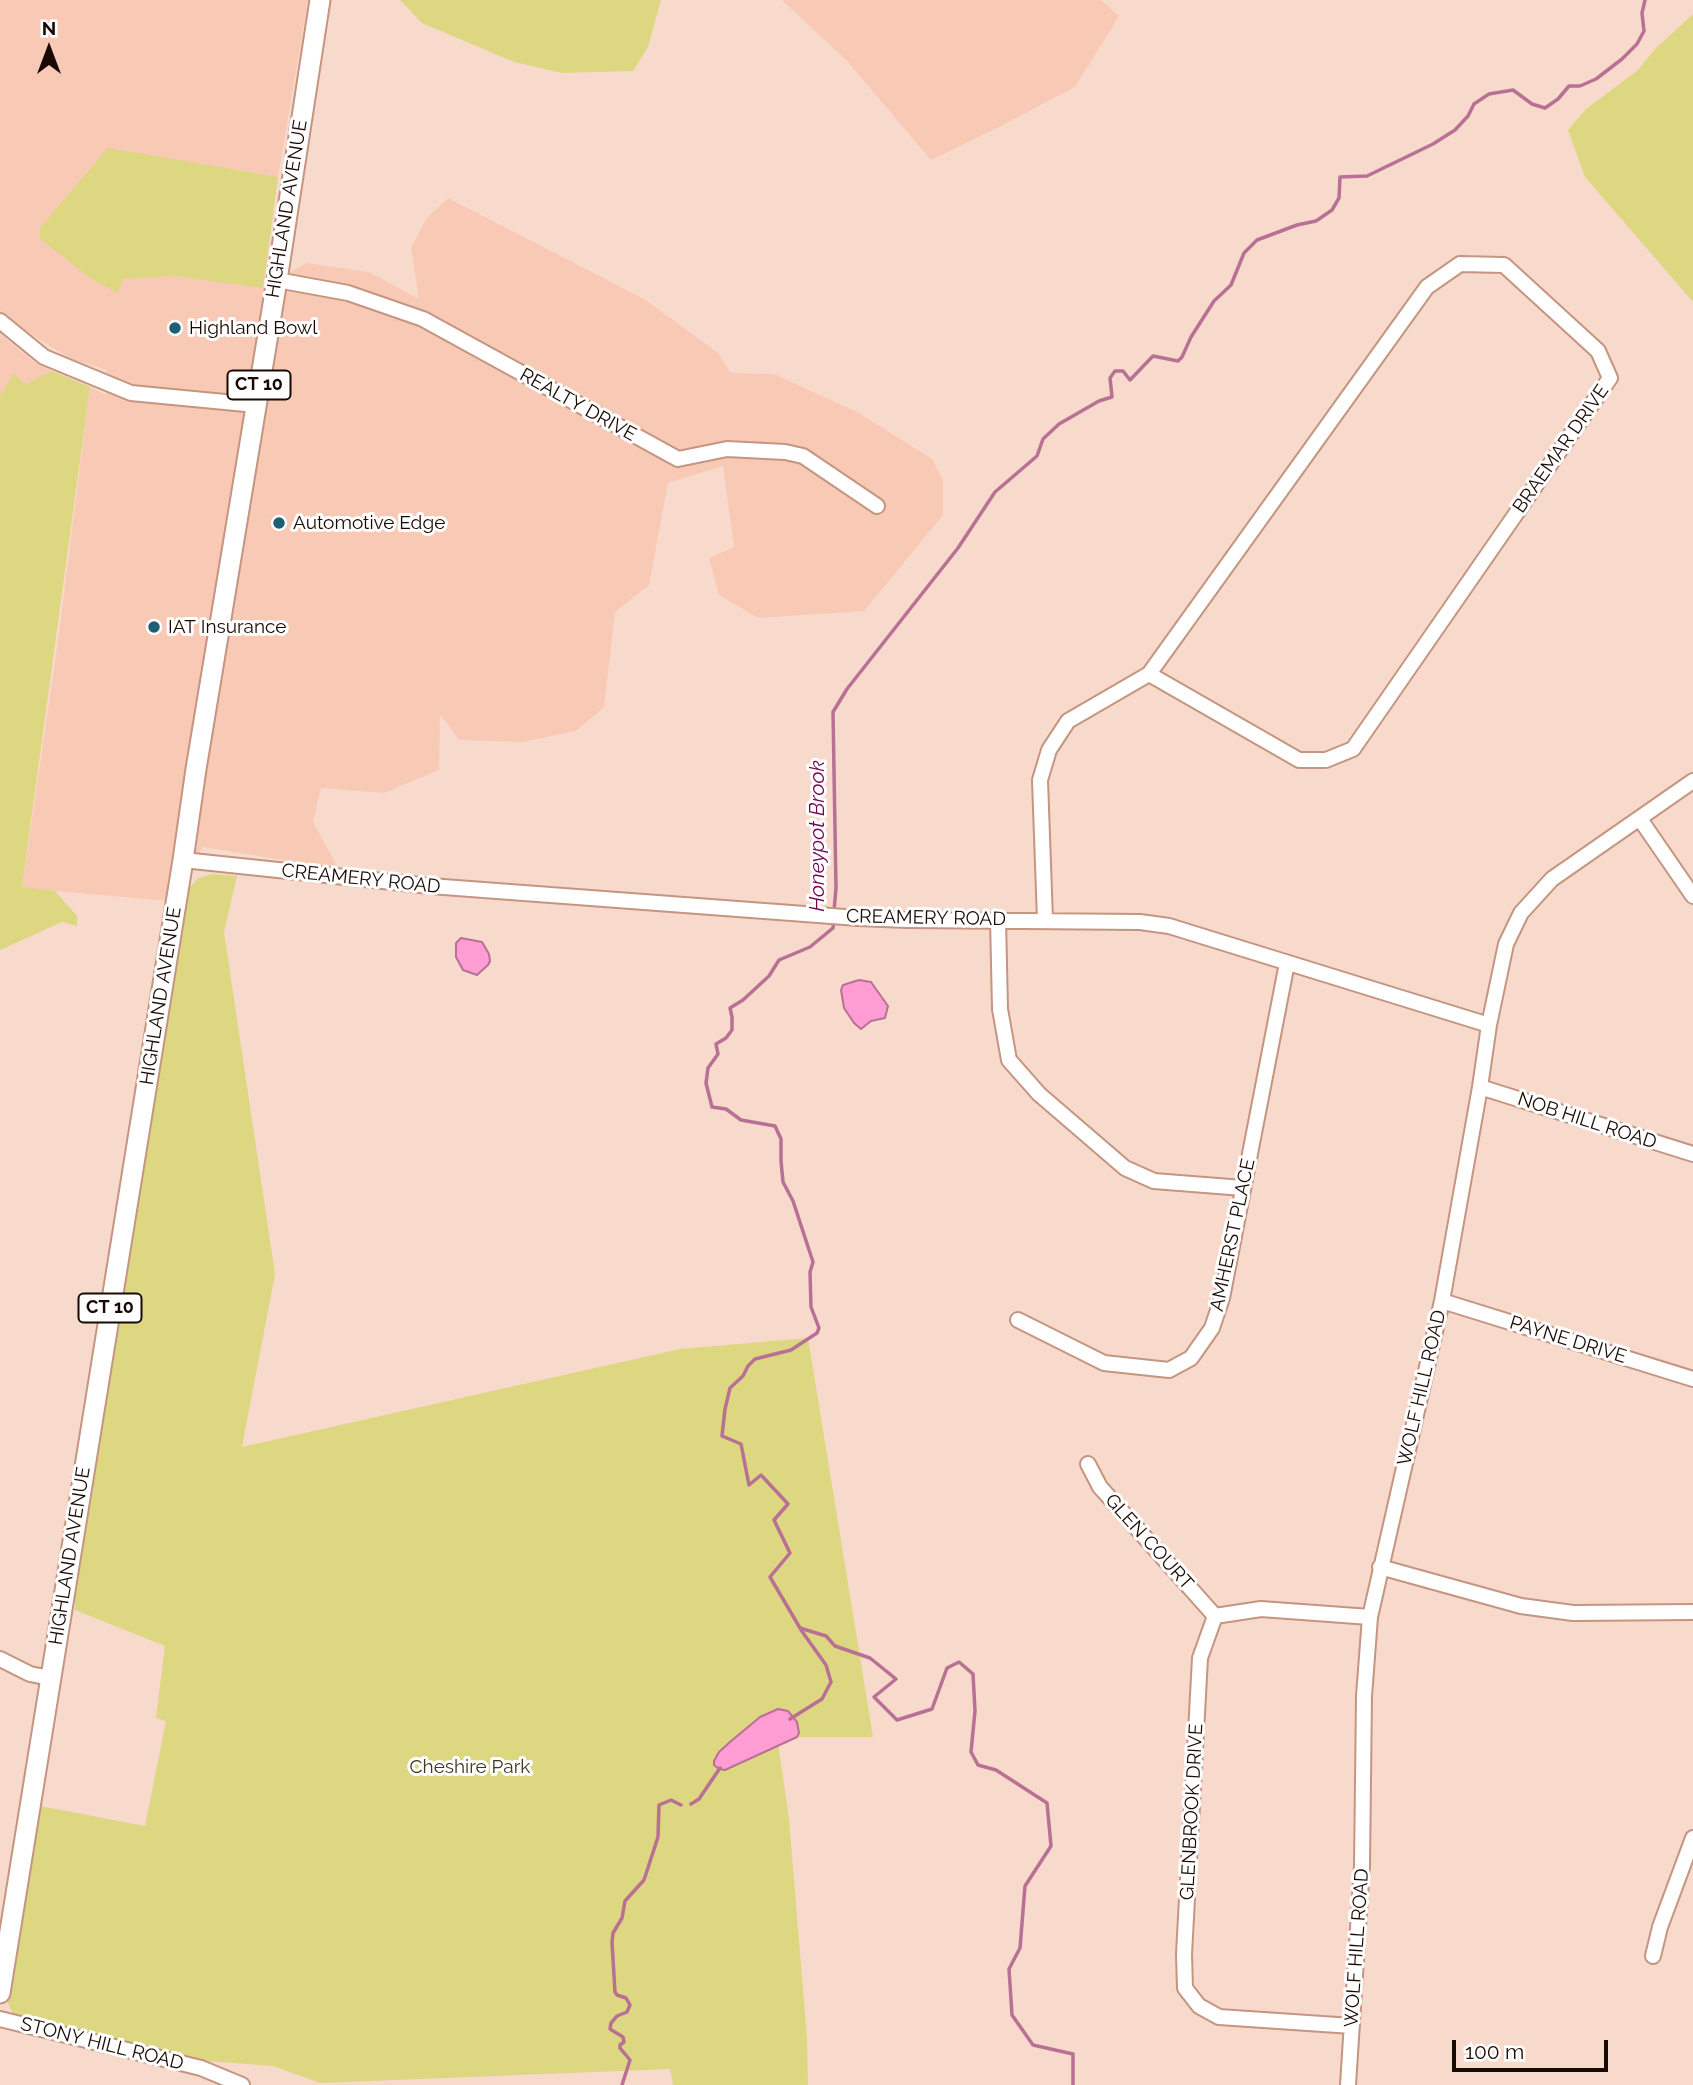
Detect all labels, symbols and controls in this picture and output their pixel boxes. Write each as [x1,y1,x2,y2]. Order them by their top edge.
north arrow [14,14,84,84]
text: N [42,17,56,39]
street label: HIGHLAND AVENUE [262,118,312,300]
place label: Highland Bowl [189,317,317,339]
marker: Highland Bowl [167,320,183,336]
street label: REALTY DRIVE [516,364,640,446]
road number: CT 10 [228,370,290,400]
street label: BRAEMAR DRIVE [1508,380,1614,518]
place label: Automotive Edge [293,512,445,534]
marker: Automotive Edge [271,515,287,531]
place label: IAT Insurance [168,616,287,638]
marker: IAT Insurance [146,619,162,635]
water label: Honeypot Brook [805,760,831,912]
street label: CREAMERY ROAD [280,859,442,899]
street label: HIGHLAND AVENUE [136,905,186,1087]
street label: CREAMERY ROAD [846,905,1006,931]
street label: NOB HILL ROAD [1515,1088,1659,1154]
street label: AMHERST PLACE [1206,1157,1260,1313]
road number: CT 10 [78,1294,142,1322]
street label: WOLF HILL ROAD [1393,1308,1451,1468]
street label: PAYNE DRIVE [1507,1311,1629,1369]
street label: HIGHLAND AVENUE [45,1465,95,1647]
street label: GLEN COURT [1100,1489,1198,1595]
street label: GLENBROOK DRIVE [1176,1723,1208,1901]
park label: Cheshire Park [410,1756,530,1778]
street label: WOLF HILL ROAD [1340,1868,1374,2028]
street label: STONY HILL ROAD [18,2013,186,2075]
scale bar [1455,2025,1611,2070]
text: 100 m [1465,2039,1524,2064]

